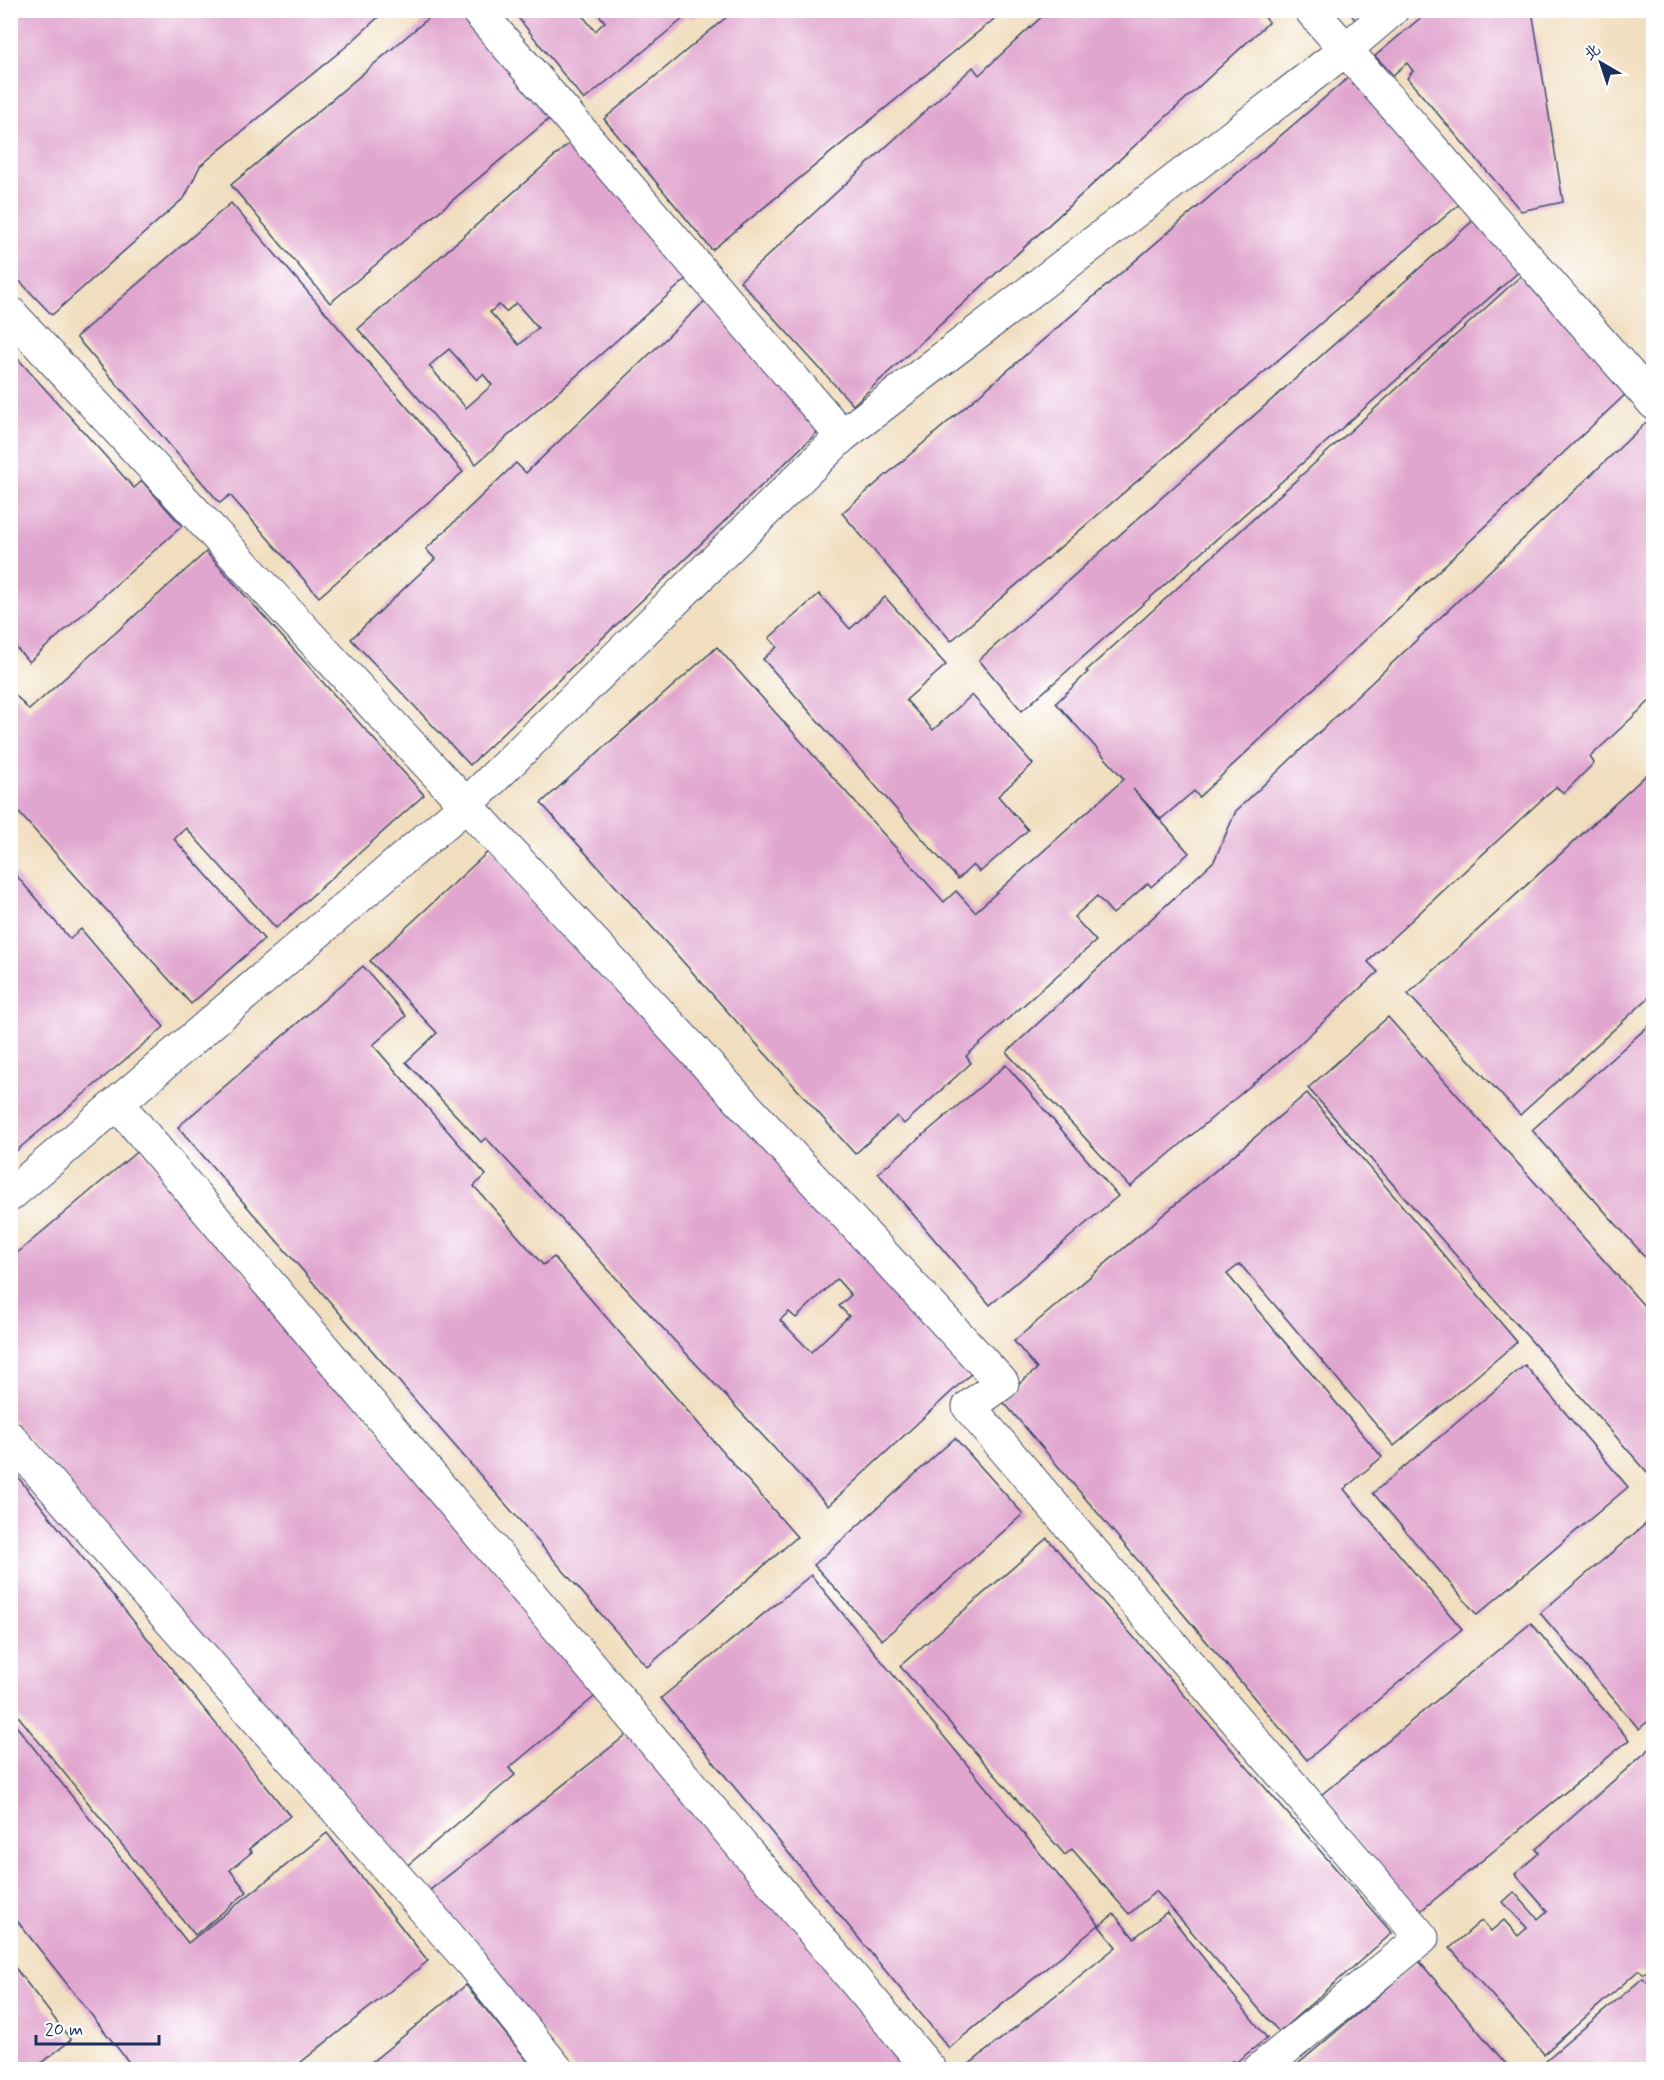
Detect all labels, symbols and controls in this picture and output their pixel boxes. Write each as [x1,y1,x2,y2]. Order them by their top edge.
north arrow [1571,33,1631,93]
text: 北 [1580,39,1605,66]
scale bar [36,2008,159,2046]
text: 20 m [45,2018,83,2042]

